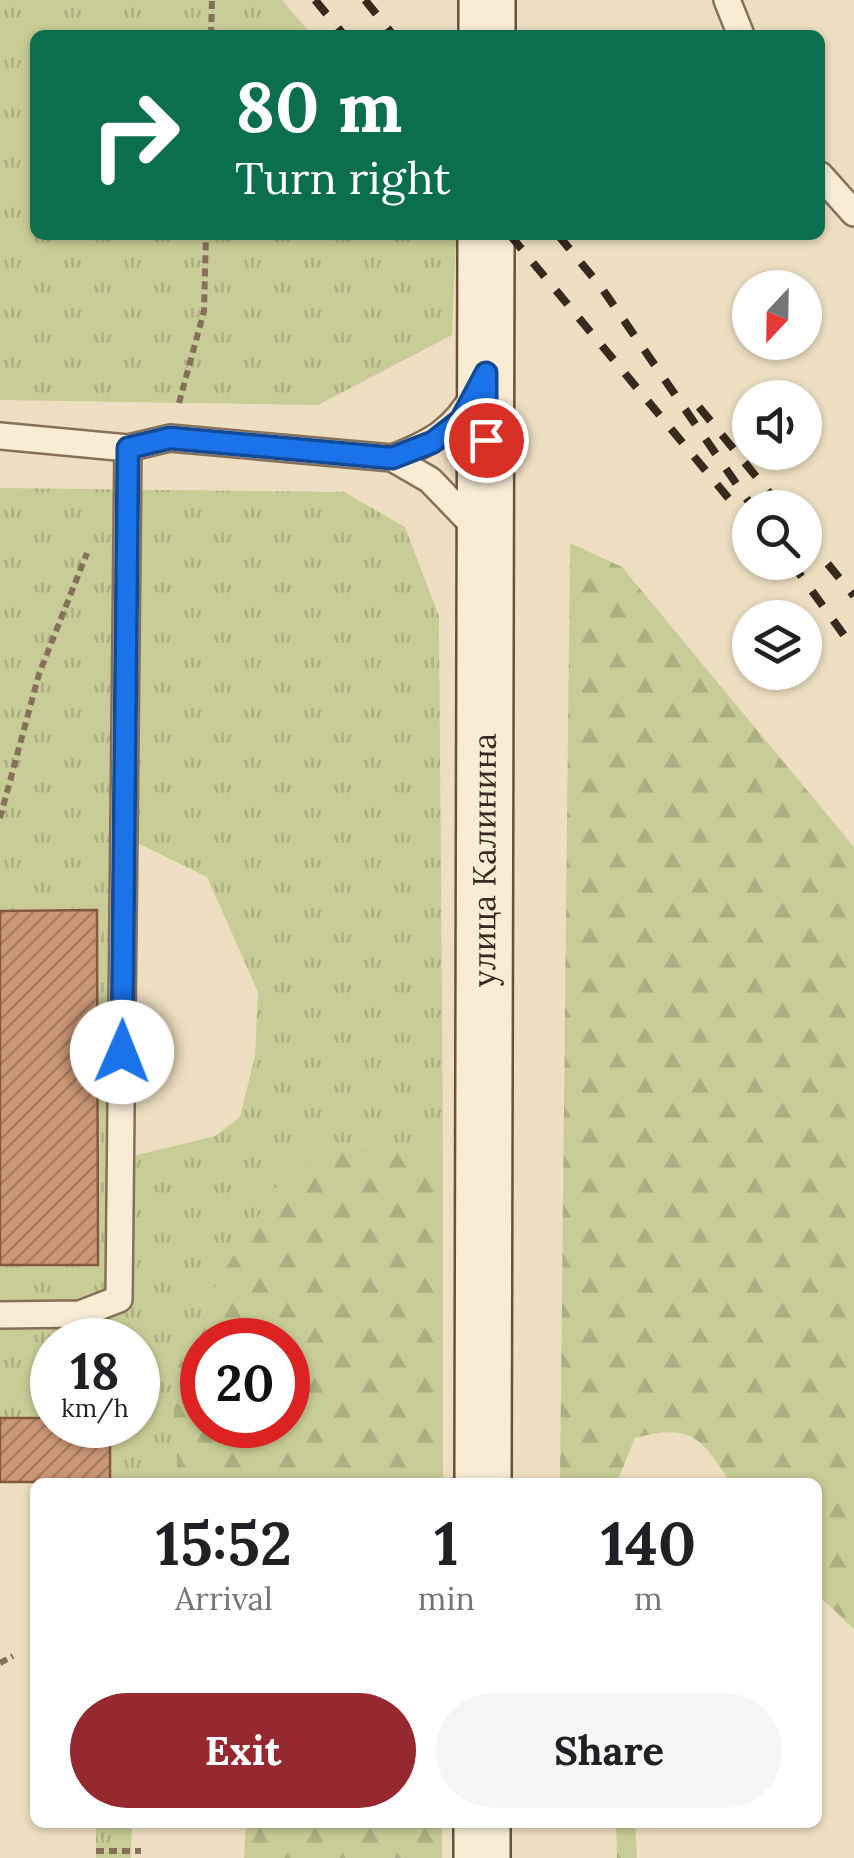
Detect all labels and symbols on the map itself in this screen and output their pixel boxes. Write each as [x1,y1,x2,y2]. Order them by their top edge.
north arrow [732,270,822,360]
pin [444,398,529,483]
street label: улица Калинина [463,733,505,987]
position arrow [70,1000,174,1104]
speed limit sign: 20 [180,1318,310,1448]

